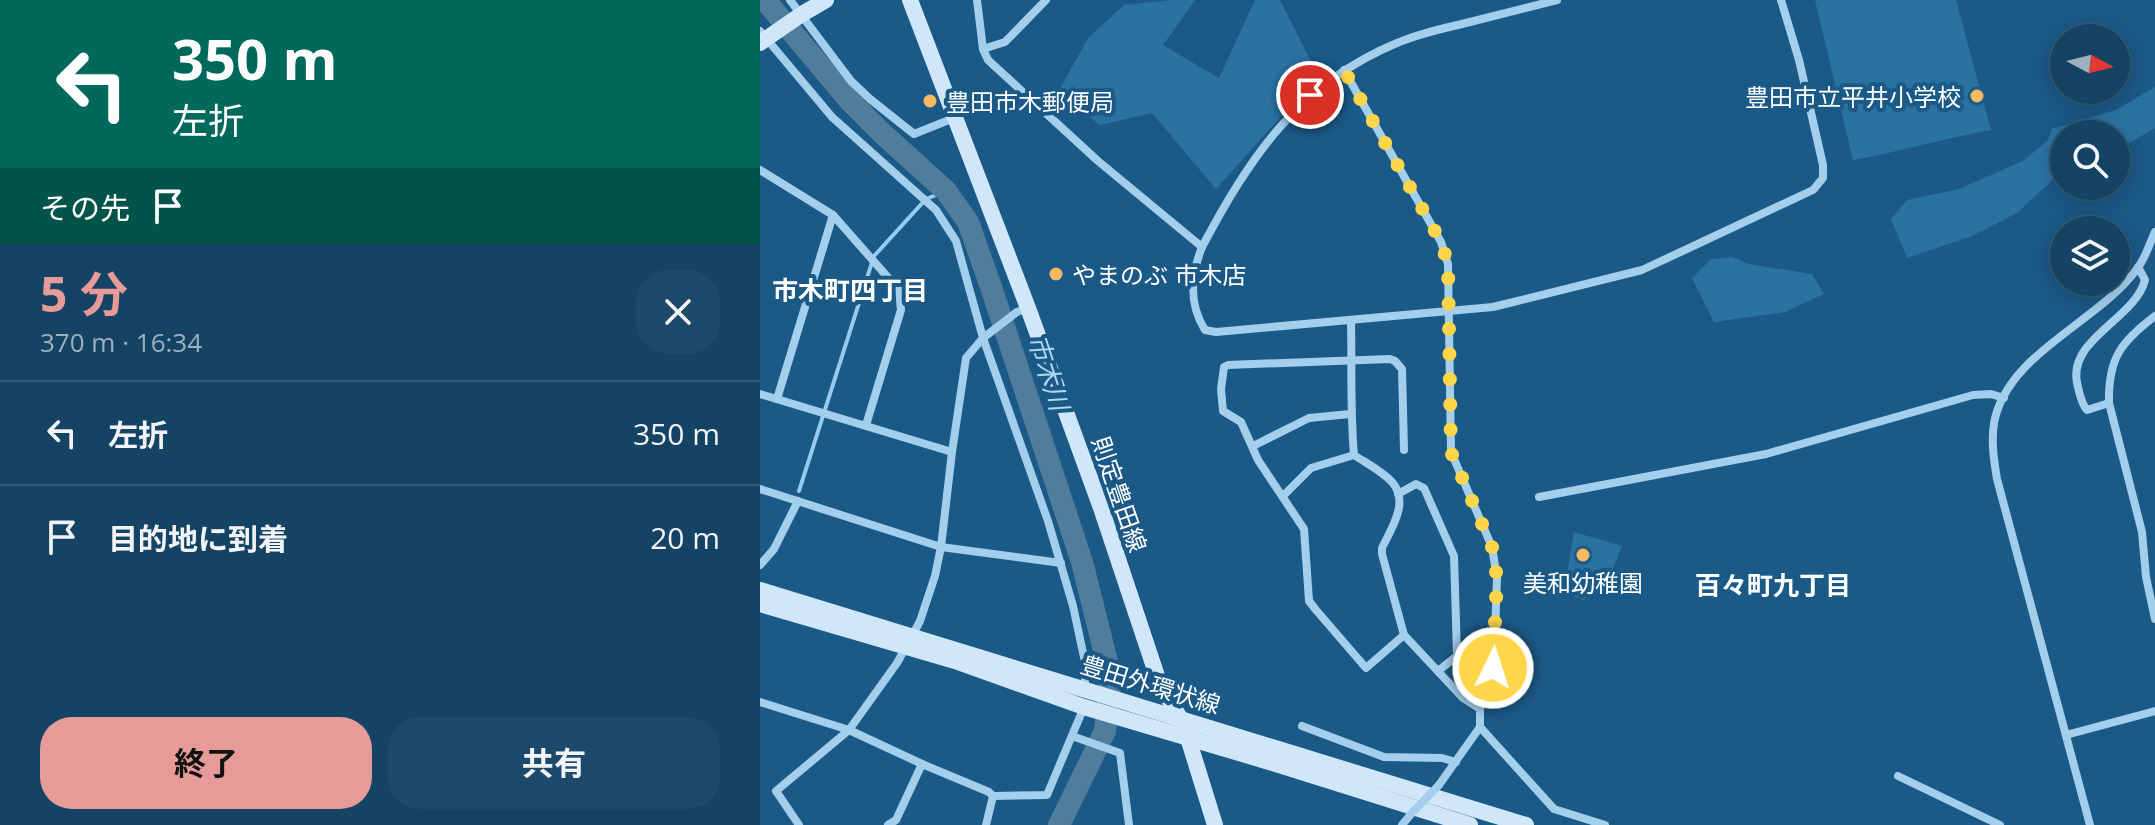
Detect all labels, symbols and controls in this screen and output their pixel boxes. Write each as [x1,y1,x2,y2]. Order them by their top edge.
text: 350 m [172,20,338,96]
north arrow [2050,24,2130,104]
map controls [2050,24,2130,296]
icon: left [40,32,144,136]
pin [1276,61,1344,129]
icon: arrive [1288,73,1332,117]
place label: 豊田市立平井小学校 [1745,80,1961,113]
place label: 豊田市木郵便局 [946,85,1114,118]
marker: 豊田市立平井小学校 [1968,87,1986,105]
marker: 豊田市木郵便局 [921,92,939,110]
text: 左折 [172,96,244,145]
button: search [2050,120,2130,200]
icon: arrive [146,184,190,228]
text: その先 [40,187,130,228]
button: layers [2050,216,2130,296]
place label: やまのぶ 市木店 [1072,258,1246,291]
text: 5 分 [40,261,128,326]
marker: やまのぶ 市木店 [1047,265,1065,283]
button: close [636,270,720,354]
district label: 市木町四丁目 [772,272,928,308]
text: 370 m · 16:34 [40,324,202,360]
water label: 市木川 [1020,329,1079,417]
icon: left [40,411,84,455]
text: 350 m [633,413,720,454]
text: 左折 [108,414,168,455]
street label: 則定豊田線 [1085,432,1155,556]
icon: arrive [40,515,84,559]
text: 20 m [650,517,720,558]
text: 目的地に到着 [108,518,288,559]
marker: 美和幼稚園 [1574,546,1592,564]
place label: 美和幼稚園 [1523,566,1643,599]
district label: 百々町九丁目 [1695,567,1851,603]
position arrow [1451,626,1535,710]
street label: 豊田外環状線 [1077,647,1225,721]
button: 終了 [40,717,372,809]
button: 共有 [388,717,720,809]

